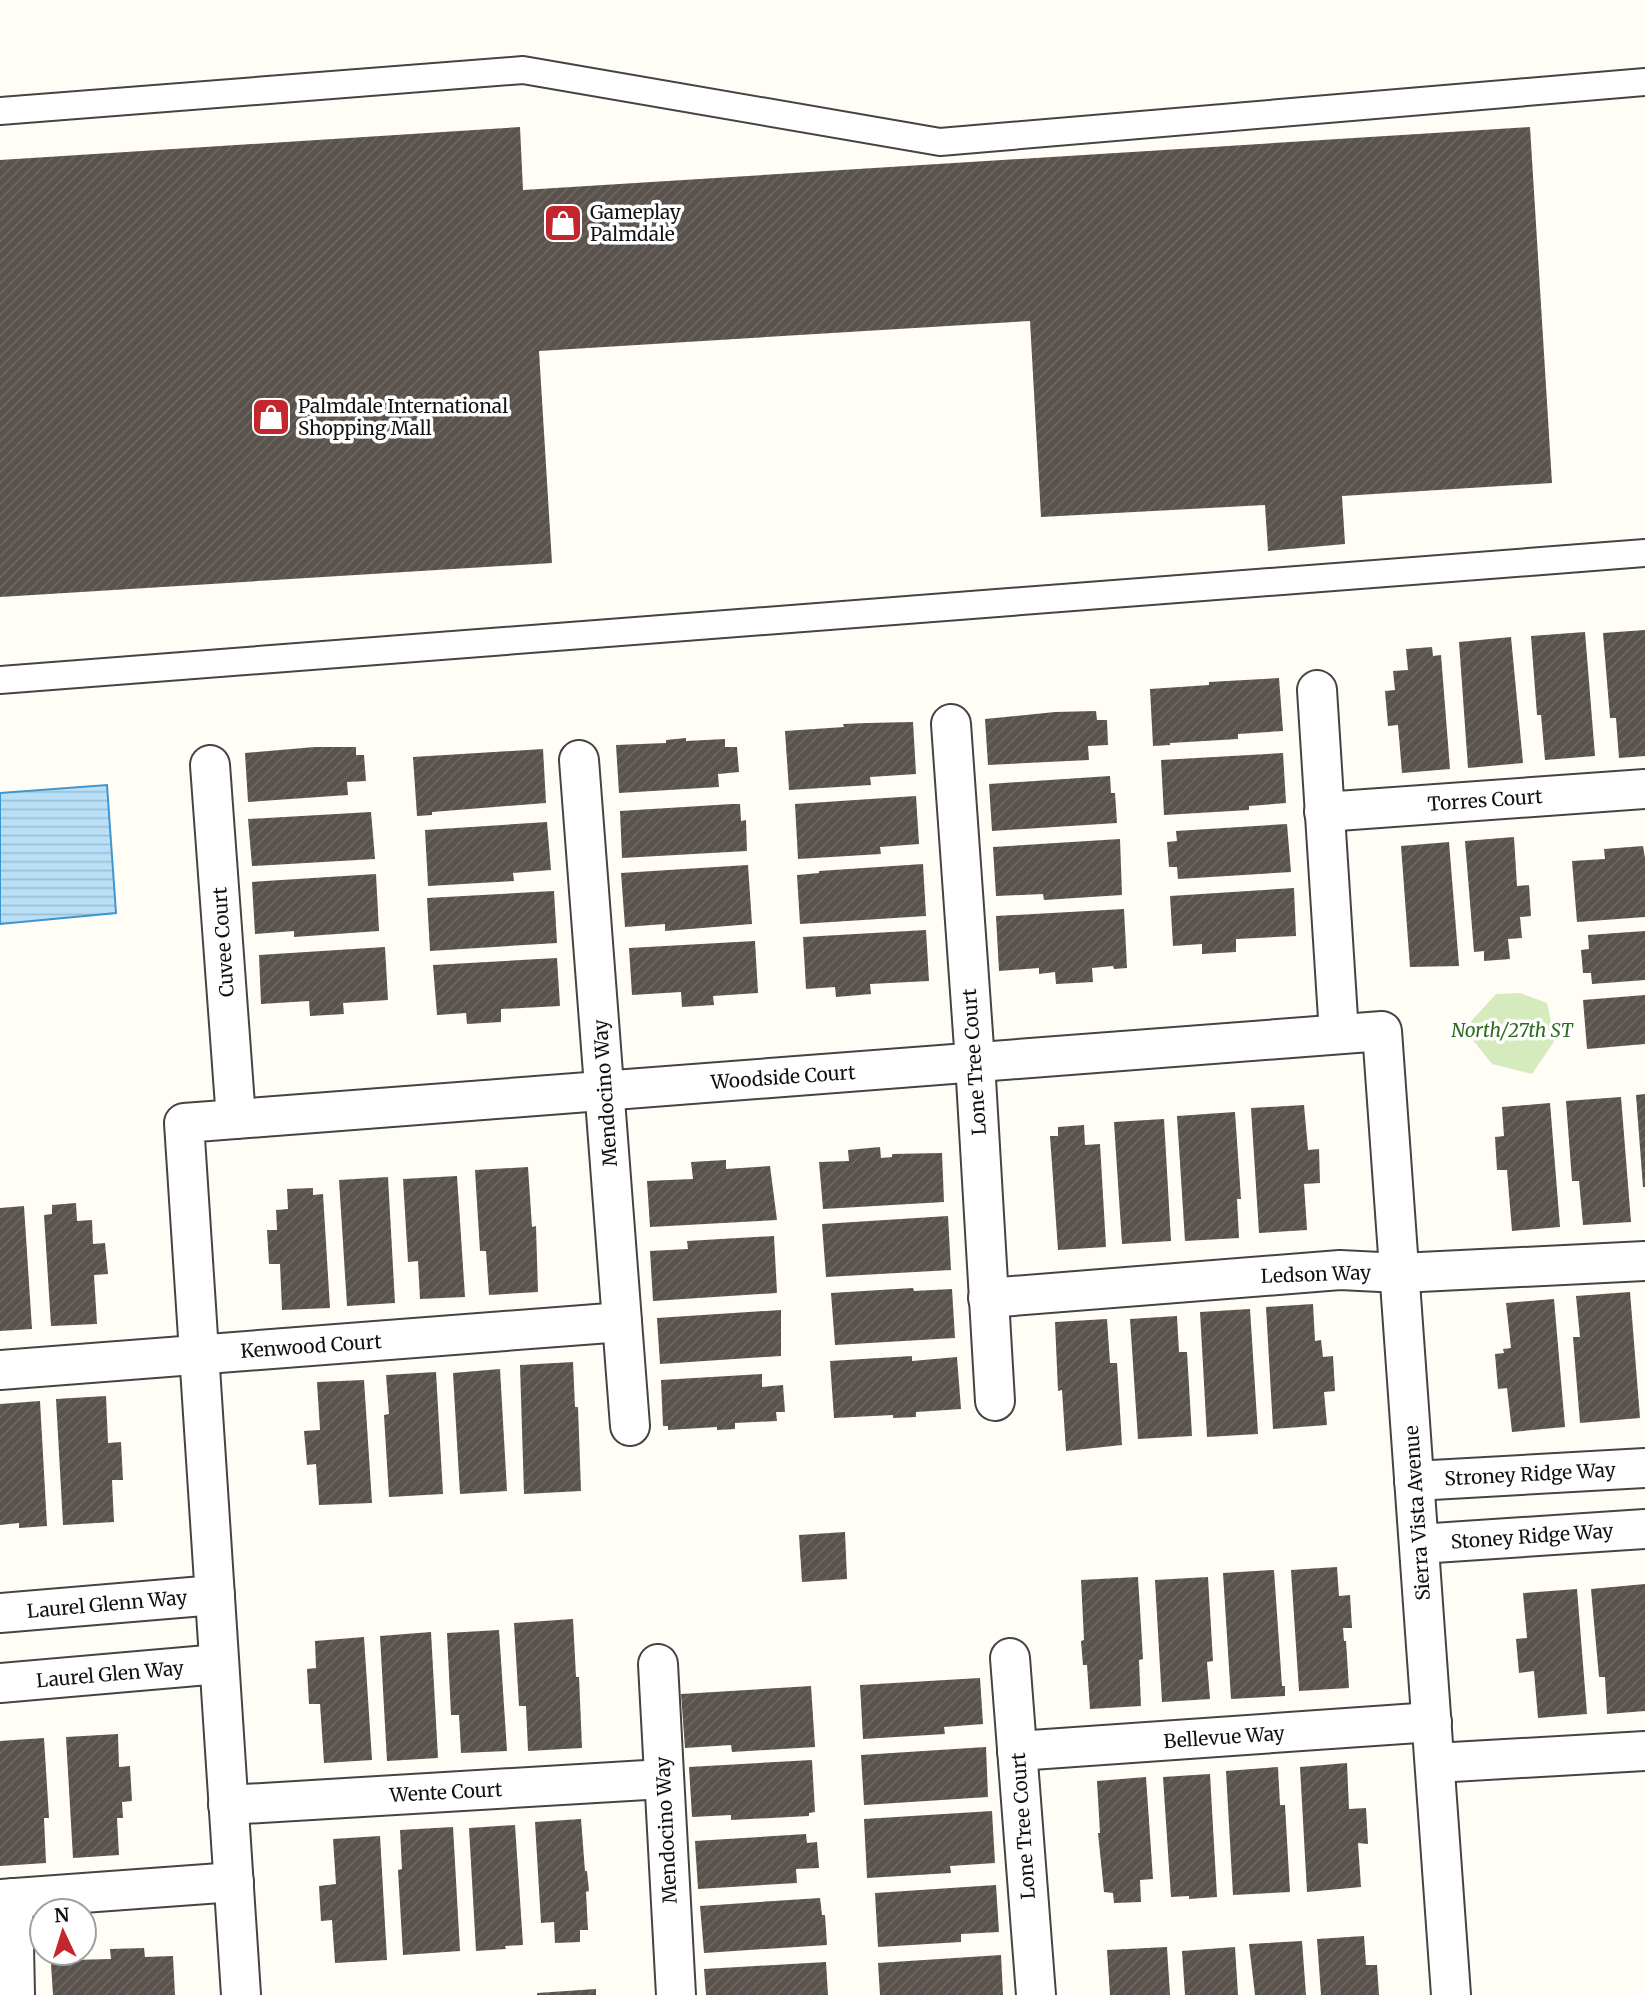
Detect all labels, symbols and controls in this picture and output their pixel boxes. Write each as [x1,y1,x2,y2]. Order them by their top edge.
place label: Gameplay Palmdale [590,200,681,246]
shop icon: Gameplay Palmdale [542,202,584,244]
place label: Palmdale International Shopping Mall [298,394,508,440]
shop icon: Palmdale International Shopping Mall [250,396,292,438]
street label: Torres Court [1427,784,1544,816]
street label: Cuvee Court [207,886,239,998]
street label: Lone Tree Court [957,987,991,1136]
park label: North/27th ST [1451,1018,1574,1042]
street label: Mendocino Way [588,1019,622,1167]
street label: Woodside Court [709,1060,857,1094]
street label: Ledson Way [1260,1260,1372,1288]
street label: Kenwood Court [240,1329,383,1363]
street label: Sierra Vista Avenue [1399,1424,1435,1601]
street label: Stroney Ridge Way [1444,1458,1616,1490]
street label: Stoney Ridge Way [1450,1518,1614,1554]
street label: Laurel Glenn Way [26,1585,188,1623]
street label: Laurel Glen Way [35,1656,185,1692]
street label: Bellevue Way [1163,1721,1285,1753]
street label: Lone Tree Court [1006,1751,1040,1900]
street label: Mendocino Way [650,1756,682,1904]
street label: Wente Court [388,1777,504,1807]
north arrow [28,1897,98,1967]
text: N [53,1903,70,1928]

